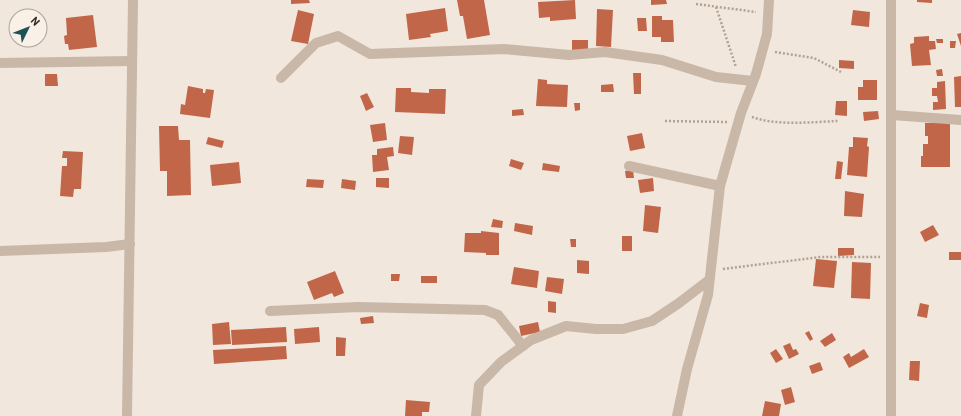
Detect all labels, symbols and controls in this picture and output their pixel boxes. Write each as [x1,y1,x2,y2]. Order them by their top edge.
north arrow [8,8,48,48]
text: N [28,14,43,28]

